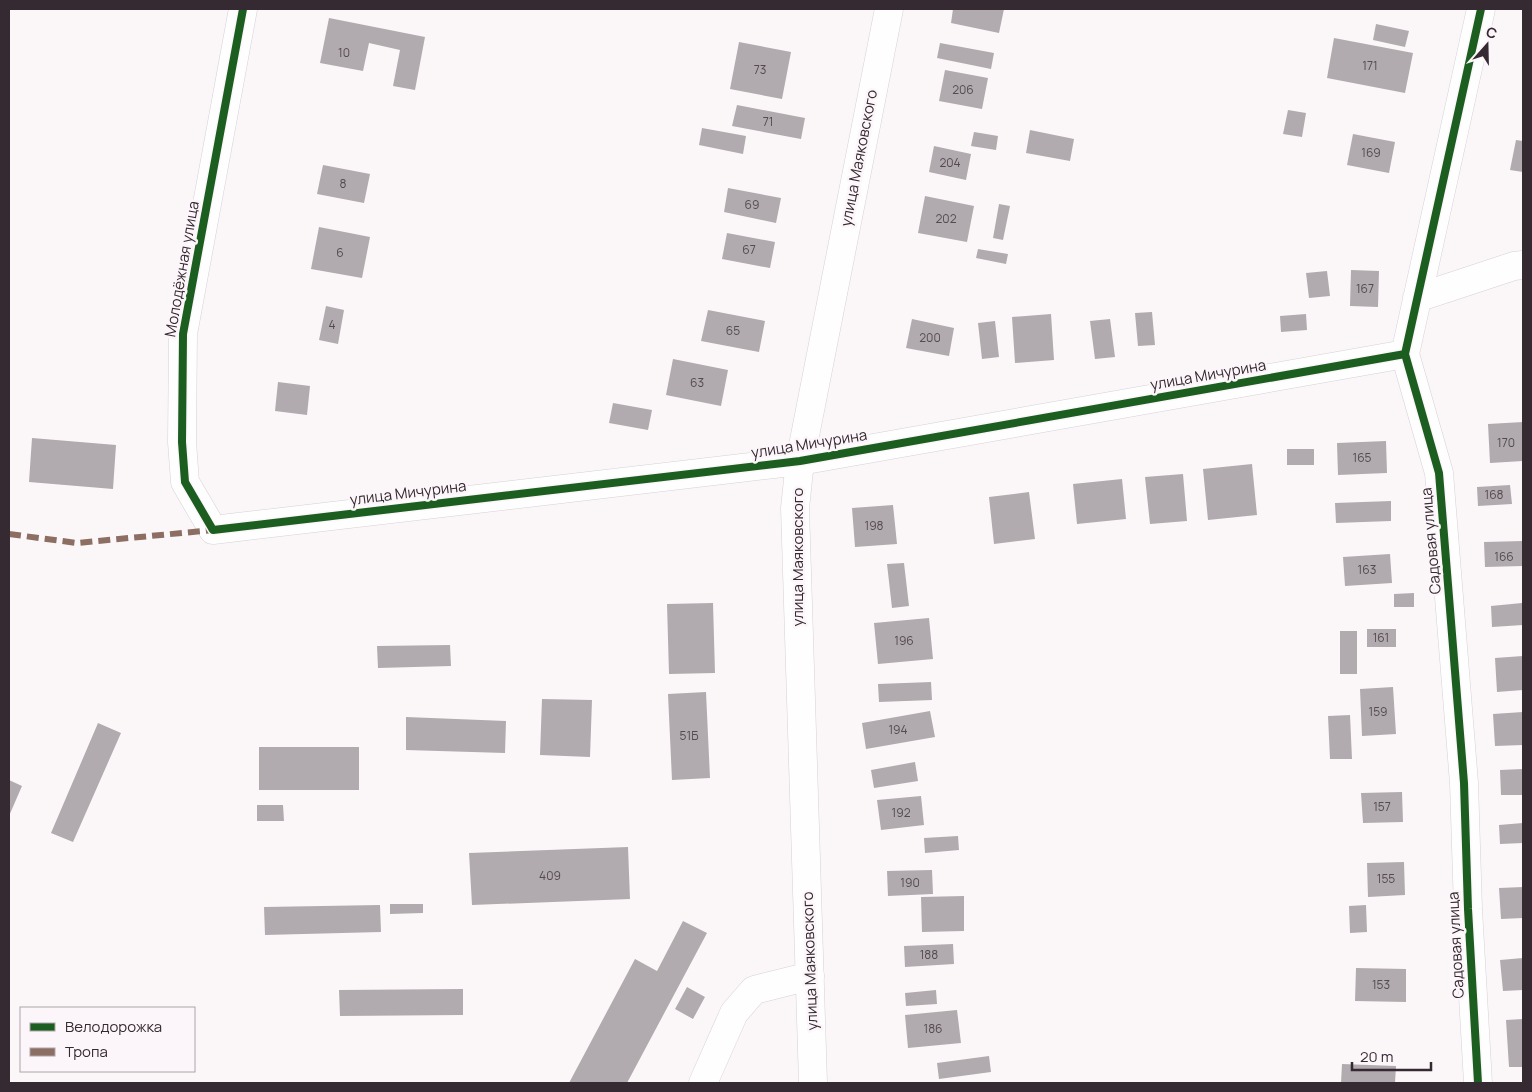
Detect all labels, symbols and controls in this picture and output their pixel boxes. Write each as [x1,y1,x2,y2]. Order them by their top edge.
north arrow [1462,20,1512,70]
text: С [1484,22,1500,43]
house number: 10 [338,44,350,61]
house number: 171 [1362,57,1378,74]
house number: 73 [754,61,766,78]
house number: 206 [952,81,974,98]
street label: улица Маяковского [835,88,882,228]
house number: 71 [763,113,773,130]
house number: 169 [1361,144,1381,161]
house number: 204 [939,154,961,171]
house number: 8 [340,175,347,192]
house number: 69 [745,196,759,213]
street label: Молодёжная улица [159,199,204,339]
house number: 202 [935,210,957,227]
house number: 67 [742,241,756,258]
house number: 6 [336,244,344,261]
house number: 167 [1356,280,1374,297]
house number: 4 [328,316,336,333]
house number: 65 [726,322,740,339]
house number: 200 [919,329,941,346]
street label: улица Мичурина [1148,354,1267,395]
house number: 63 [690,374,704,391]
street label: улица Мичурина [749,424,868,463]
house number: 170 [1497,434,1515,451]
house number: 165 [1352,449,1372,466]
street label: улица Мичурина [348,475,467,510]
house number: 168 [1484,486,1504,503]
street label: улица Маяковского [787,487,808,626]
street label: Садовая улица [1415,487,1446,595]
house number: 198 [864,517,884,534]
house number: 166 [1494,548,1514,565]
house number: 163 [1358,561,1376,578]
house number: 161 [1373,629,1389,646]
house number: 196 [894,632,914,649]
house number: 159 [1368,703,1388,720]
house number: 194 [888,721,908,738]
house number: 51Б [680,727,698,744]
house number: 157 [1373,798,1391,815]
house number: 192 [892,804,911,821]
house number: 409 [539,867,561,884]
house number: 155 [1377,870,1395,887]
house number: 190 [900,874,920,891]
street label: улица Маяковского [797,891,822,1031]
street label: Садовая улица [1442,891,1469,999]
house number: 188 [920,946,938,963]
house number: 153 [1372,976,1390,993]
legend [20,1007,195,1072]
text: Велодорожка [65,1016,162,1037]
house number: 186 [923,1020,943,1037]
scale bar [1352,1040,1431,1072]
text: Тропа [65,1041,108,1062]
text: 20 m [1360,1046,1393,1067]

